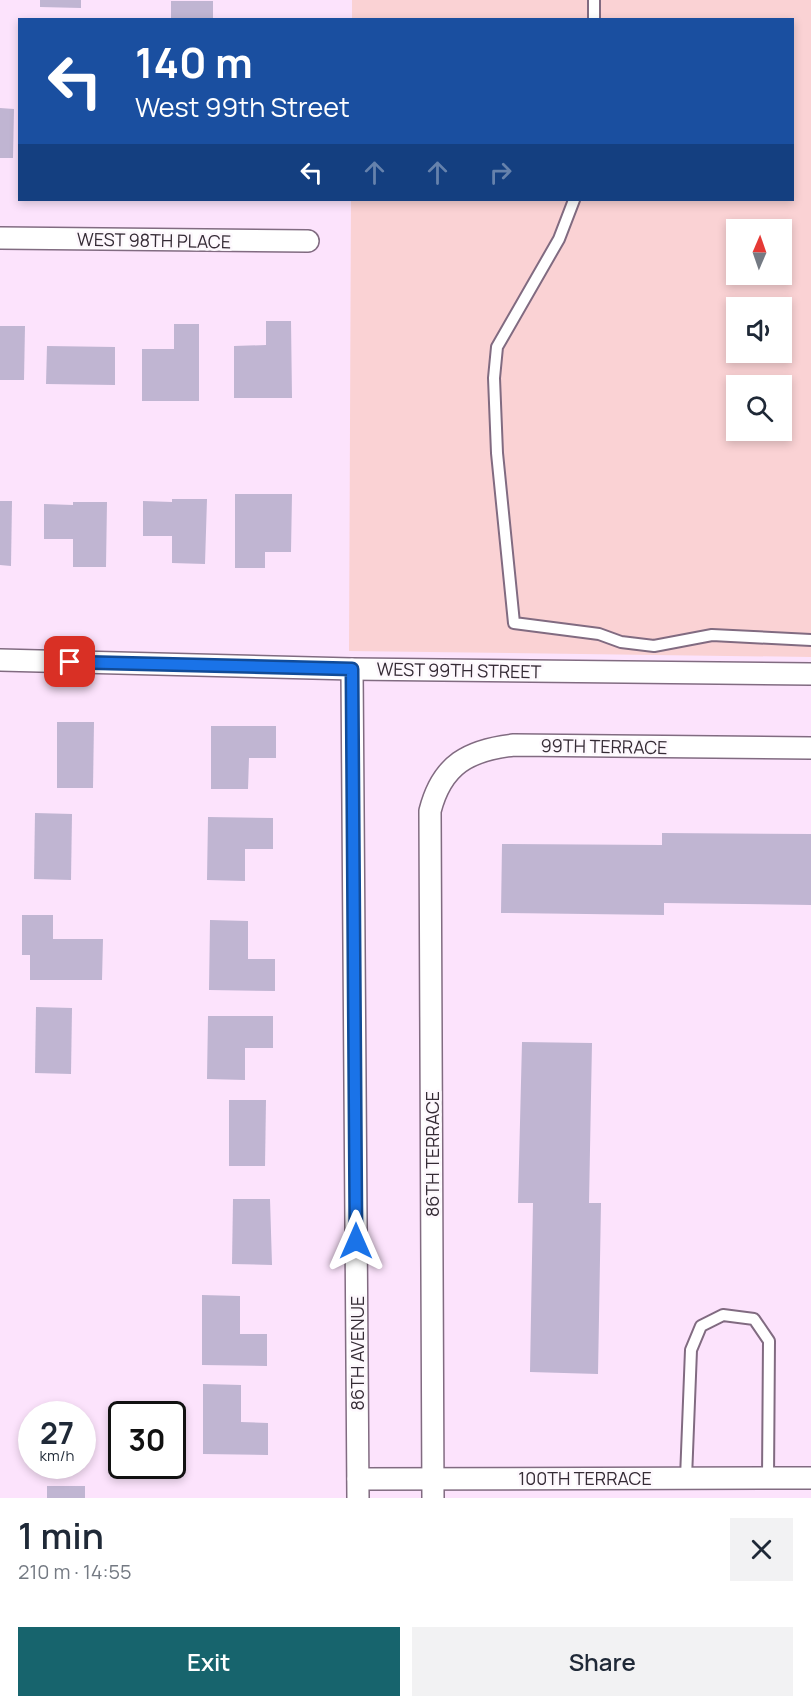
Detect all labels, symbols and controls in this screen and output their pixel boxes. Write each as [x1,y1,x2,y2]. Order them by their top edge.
text: 140 m [135,33,253,91]
icon: left [36,42,114,120]
text: West 99th Street [135,88,350,125]
icon: left [295,156,328,189]
icon: ahead [358,156,391,189]
icon: ahead [421,156,454,189]
icon: right [484,156,517,189]
north arrow [726,219,792,285]
map controls [726,219,792,441]
street label: WEST 98TH PLACE [77,227,231,253]
button: sound [726,297,792,363]
button: search [726,375,792,441]
pin [44,636,95,687]
icon: arrive [53,645,86,678]
street label: WEST 99TH STREET [376,657,542,683]
street label: 99TH TERRACE [540,733,668,759]
street label: 86TH TERRACE [420,1091,444,1217]
position arrow [324,1209,388,1273]
street label: 86TH AVENUE [345,1296,369,1410]
speed limit sign: 30 [108,1401,186,1479]
text: 27 [40,1412,74,1453]
text: km/h [40,1445,74,1466]
street label: 100TH TERRACE [518,1466,652,1490]
text: 1 min [18,1511,104,1560]
button: close [730,1518,793,1581]
text: 210 m · 14:55 [18,1558,132,1585]
button: Exit [18,1627,400,1696]
button: Share [412,1627,793,1696]

